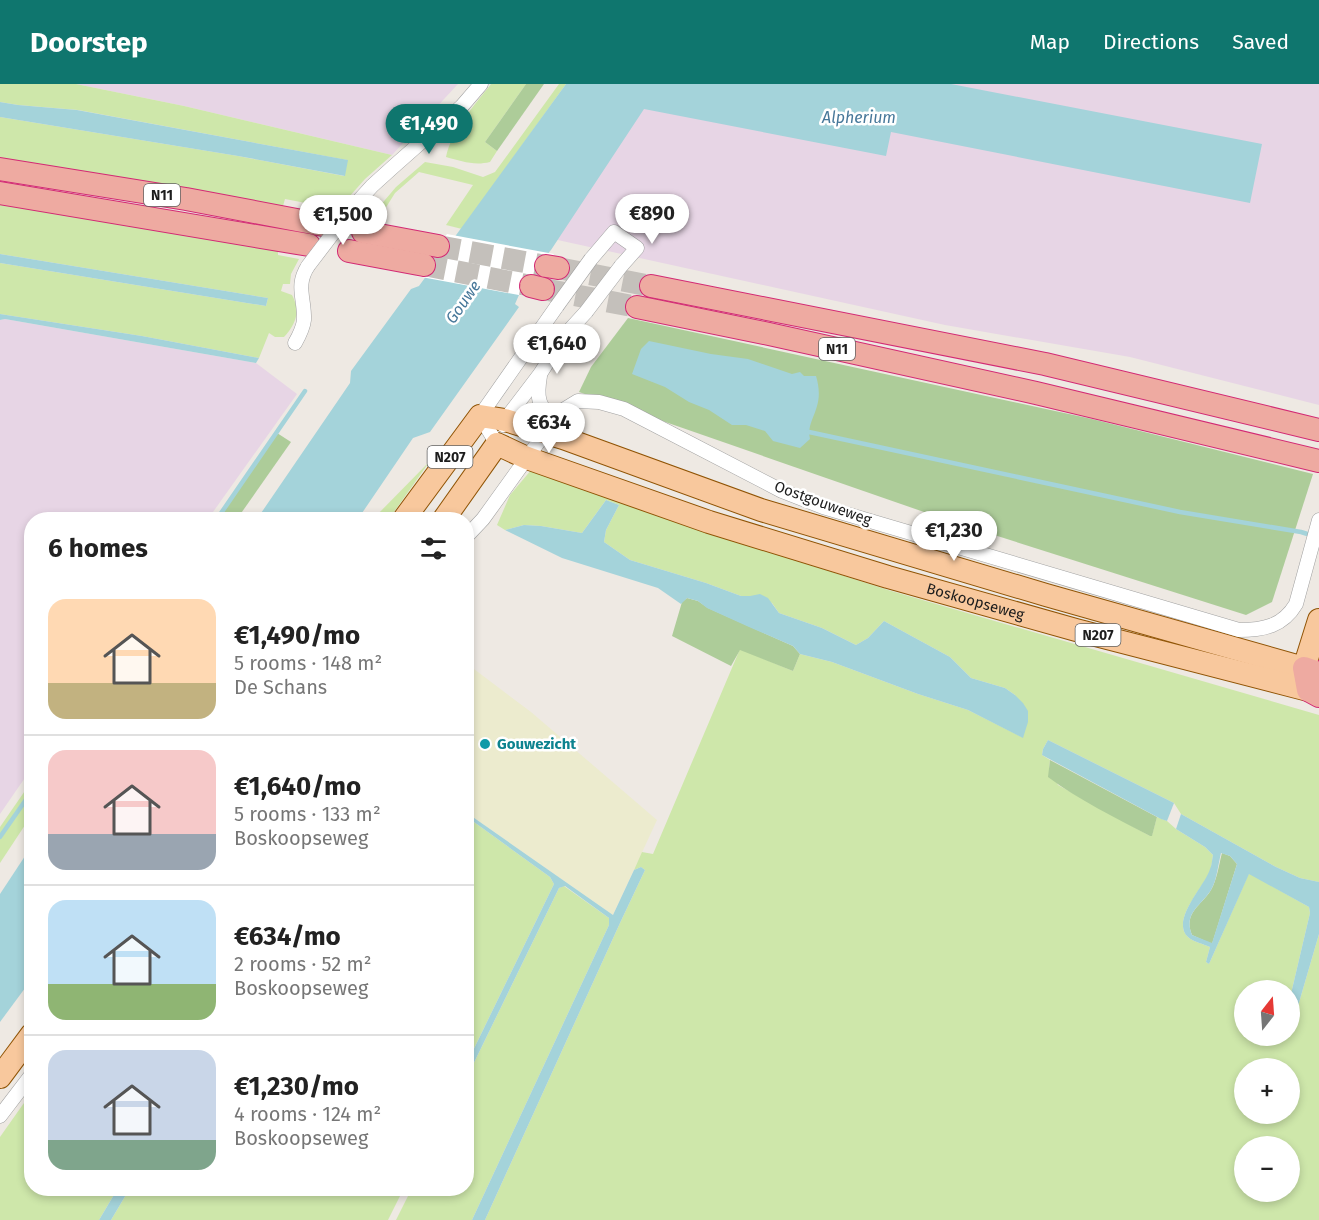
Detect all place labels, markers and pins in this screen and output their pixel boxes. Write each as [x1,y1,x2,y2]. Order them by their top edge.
pin: €1,490 [380,104,478,155]
pin: €890 [616,194,688,245]
pin: €1,500 [294,195,392,246]
pin: €1,640 [508,324,606,375]
pin: €634 [513,403,585,454]
pin: €1,230 [905,511,1003,562]
place label: Gouwezicht [497,735,576,753]
marker: Gouwezicht [478,737,492,751]

